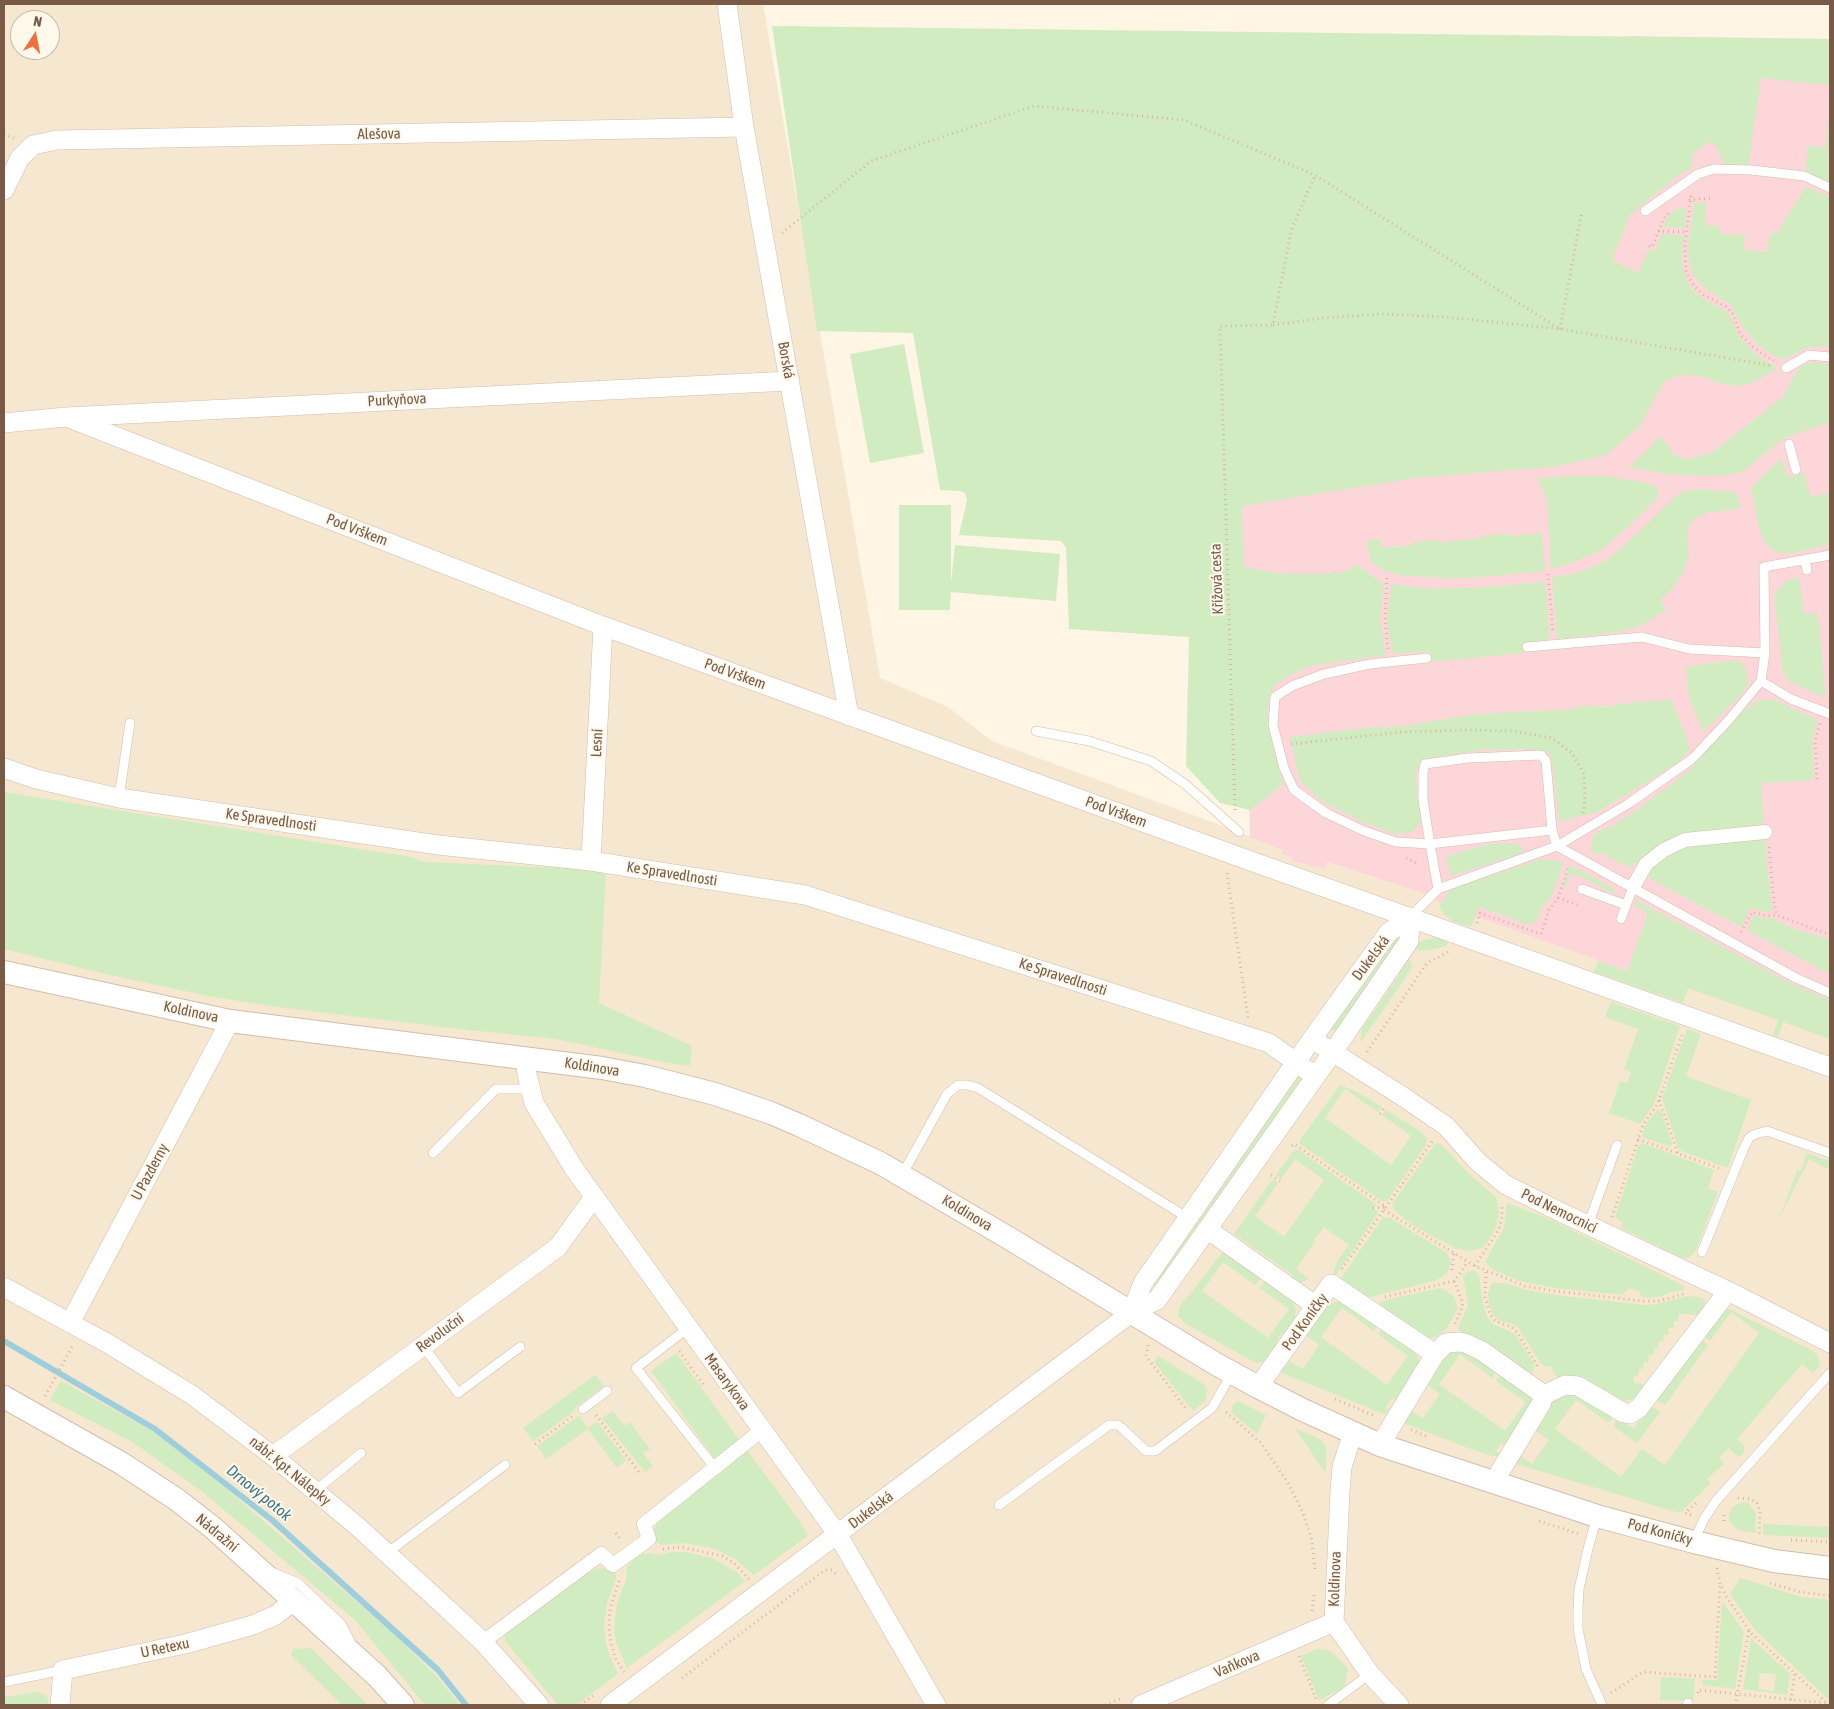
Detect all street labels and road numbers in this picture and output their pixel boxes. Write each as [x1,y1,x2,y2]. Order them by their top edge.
street label: Alešova [357,125,401,143]
street label: Borská [774,340,798,380]
street label: Purkyňova [367,389,427,411]
street label: Pod Vrškem [324,510,390,550]
street label: Křížová cesta [1207,543,1227,615]
street label: Pod Vrškem [702,655,768,693]
street label: Lesní [587,728,607,758]
street label: Pod Vrškem [1083,793,1149,831]
street label: Ke Spravedlnosti [224,805,318,835]
street label: Ke Spravedlnosti [625,858,719,890]
street label: Dukelská [1348,932,1394,984]
street label: Ke Spravedlnosti [1017,954,1109,1000]
street label: Koldinova [162,997,220,1027]
street label: Koldinova [563,1054,621,1080]
street label: U Pazderny [128,1140,172,1204]
street label: Pod Nemocnicí [1518,1185,1600,1237]
street label: Koldinova [939,1191,995,1235]
street label: Pod Koníčky [1278,1290,1332,1354]
street label: Revoluční [413,1310,467,1356]
street label: Masarykova [700,1350,754,1414]
street label: nábř. Kpt. Nálepky [246,1433,334,1509]
street label: Dukelská [845,1487,897,1533]
street label: Nádražní [192,1510,242,1556]
street label: Pod Koníčky [1626,1515,1694,1549]
street label: Koldinova [1325,1551,1345,1607]
street label: U Retexu [139,1634,191,1662]
street label: Vaňkova [1212,1646,1262,1682]

